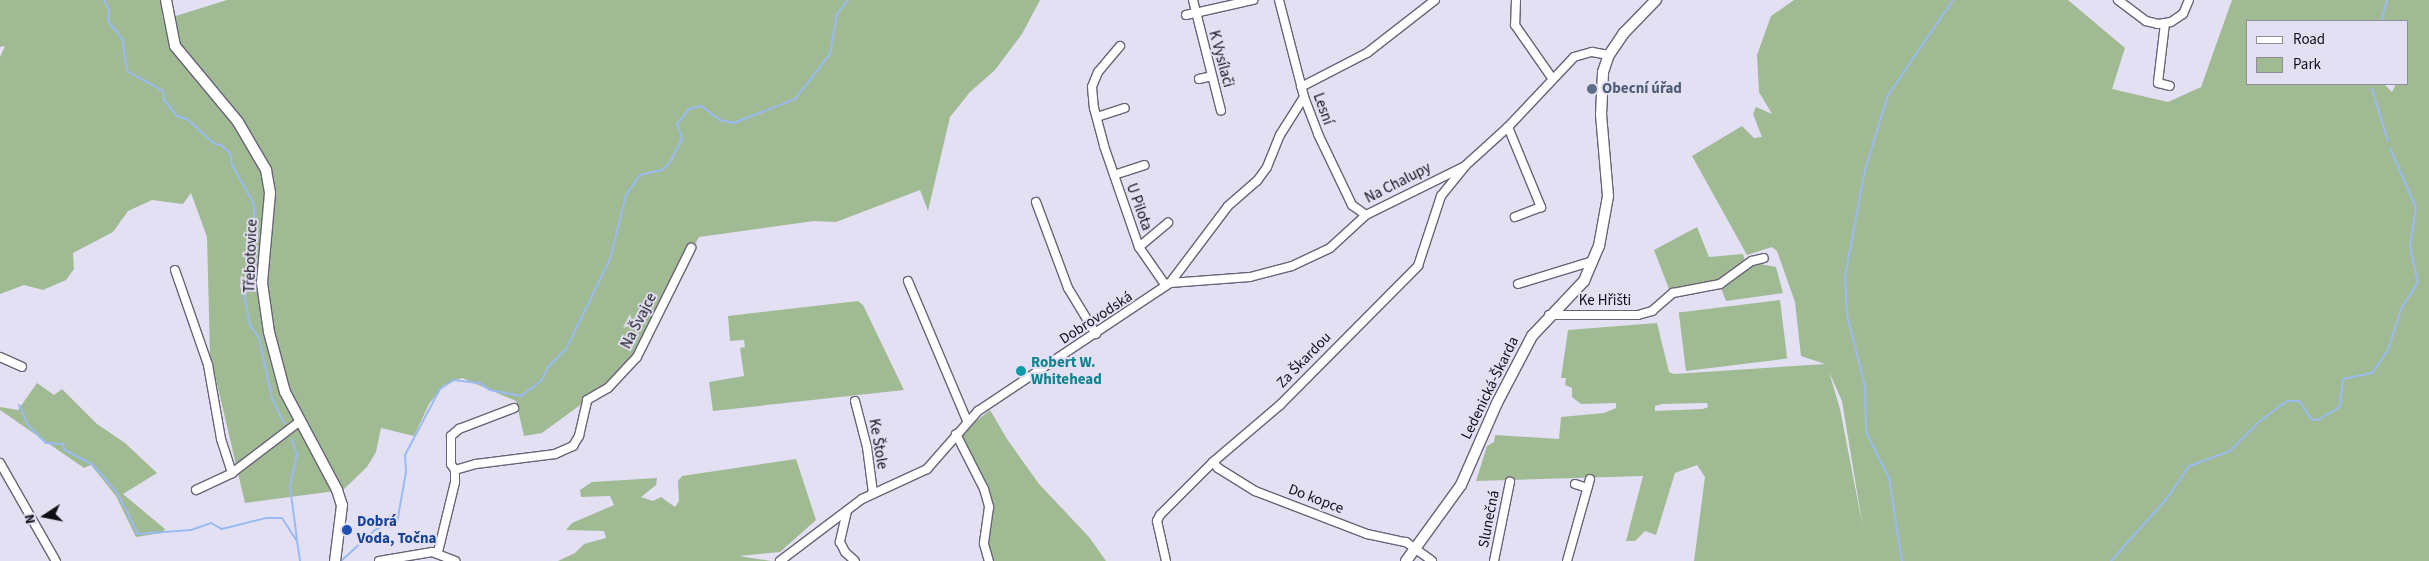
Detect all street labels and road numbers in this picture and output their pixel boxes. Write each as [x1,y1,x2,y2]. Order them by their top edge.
street label: K Vysílači [1205,29,1237,89]
street label: Lesní [1309,91,1337,127]
street label: Na Chalupy [1362,159,1434,207]
street label: U Pilota [1122,181,1156,233]
street label: Třebotovice [241,219,261,293]
street label: Dobrovodská [1056,288,1136,348]
street label: Na Švajce [617,290,661,352]
street label: Ke Hřišti [1579,292,1631,310]
street label: Za Škardou [1273,328,1335,392]
street label: Ledenická-Škarda [1457,334,1523,442]
street label: Ke Štole [865,417,891,471]
street label: Do kopce [1286,480,1346,518]
street label: Slunečná [1475,489,1503,549]

